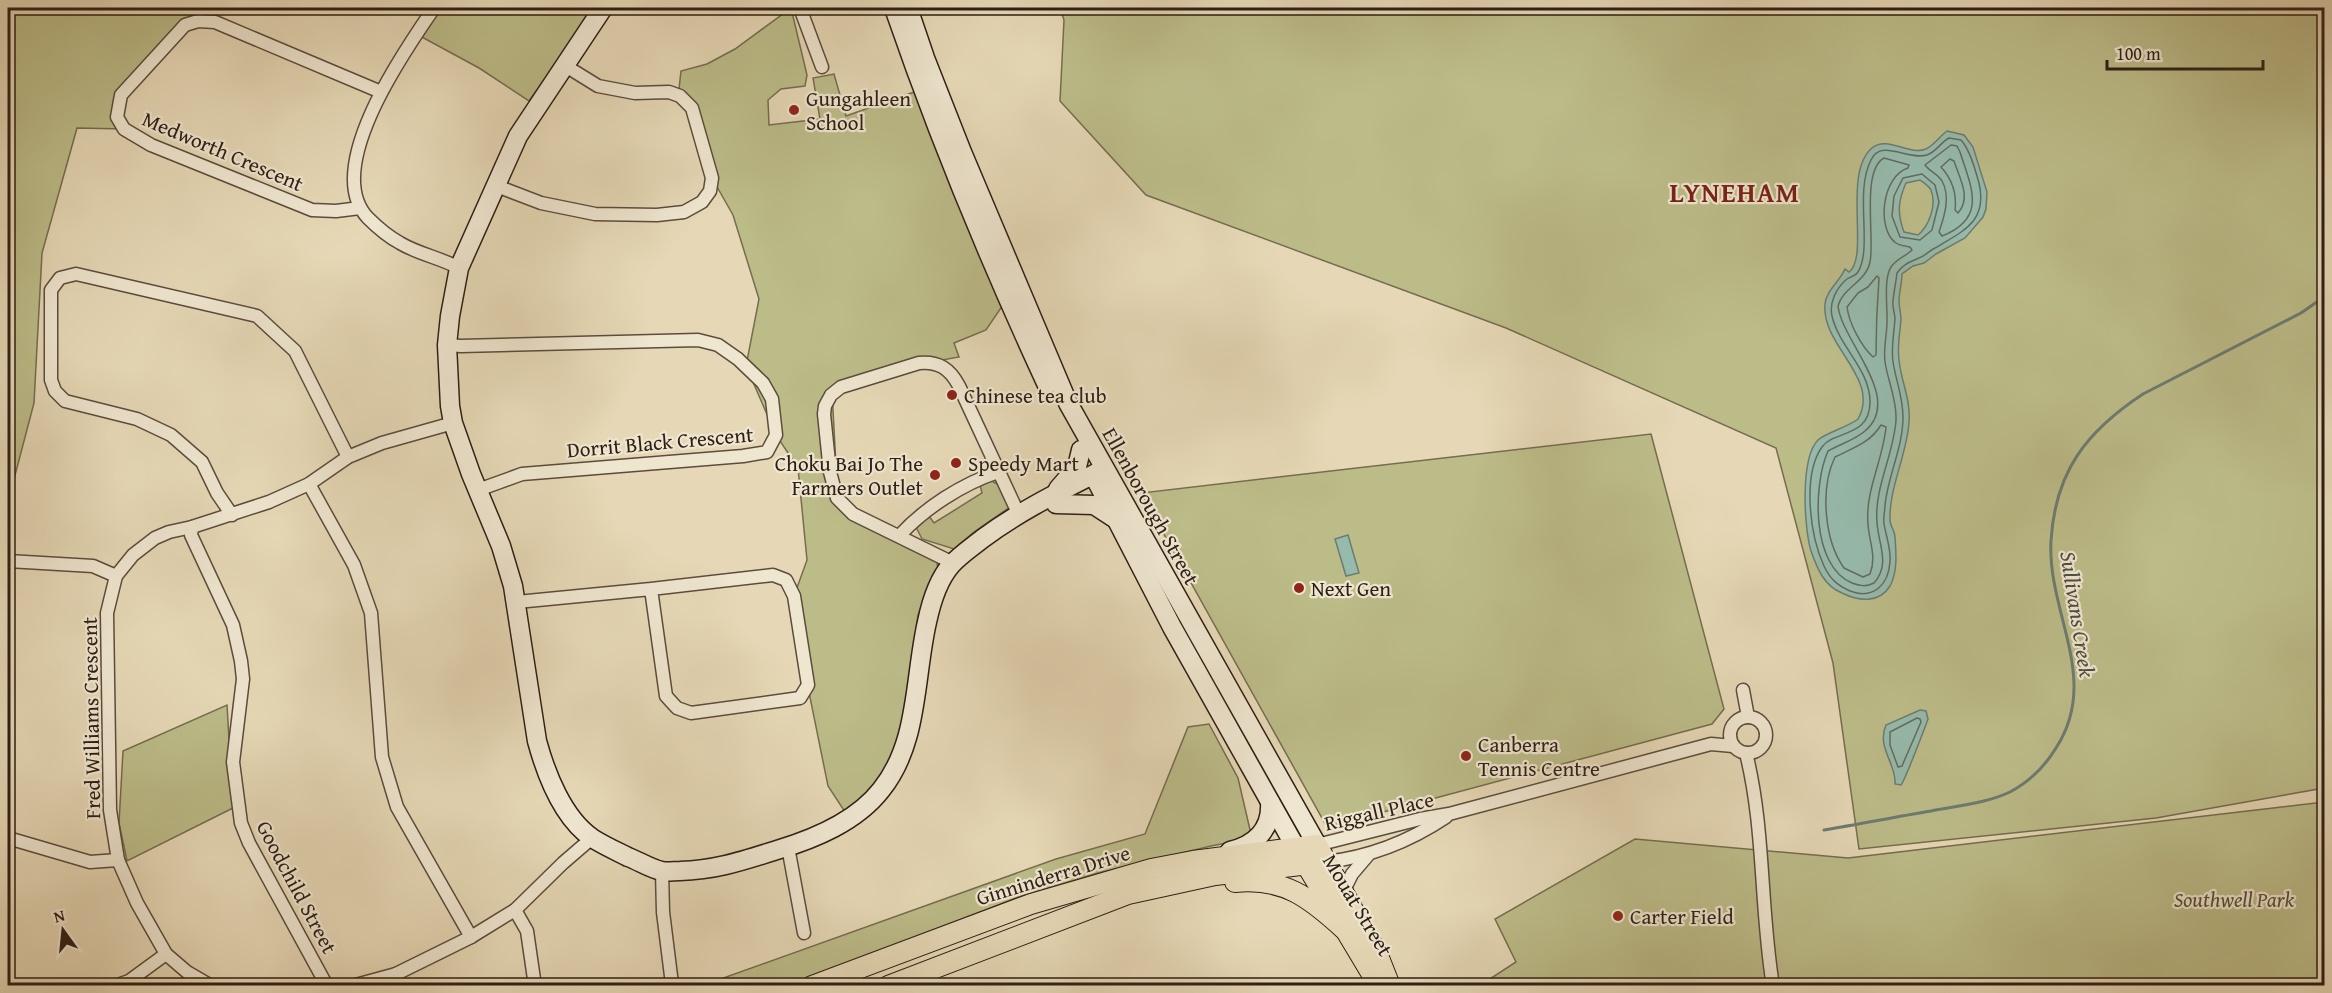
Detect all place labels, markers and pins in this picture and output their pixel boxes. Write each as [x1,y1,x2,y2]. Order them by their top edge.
place label: Gungahleen School [806,83,911,138]
marker: Gungahleen School [787,103,801,117]
place label: Chinese tea club [964,380,1107,411]
marker: Chinese tea club [945,388,959,402]
place label: Choku Bai Jo The Farmers Outlet [775,448,924,503]
place label: Speedy Mart [968,448,1079,479]
marker: Speedy Mart [949,456,963,470]
marker: Choku Bai Jo The Farmers Outlet [928,468,942,482]
place label: Next Gen [1311,573,1391,604]
marker: Next Gen [1292,581,1306,595]
place label: Canberra Tennis Centre [1478,729,1600,784]
marker: Canberra Tennis Centre [1459,749,1473,763]
place label: Carter Field [1630,901,1734,932]
marker: Carter Field [1611,909,1625,923]

